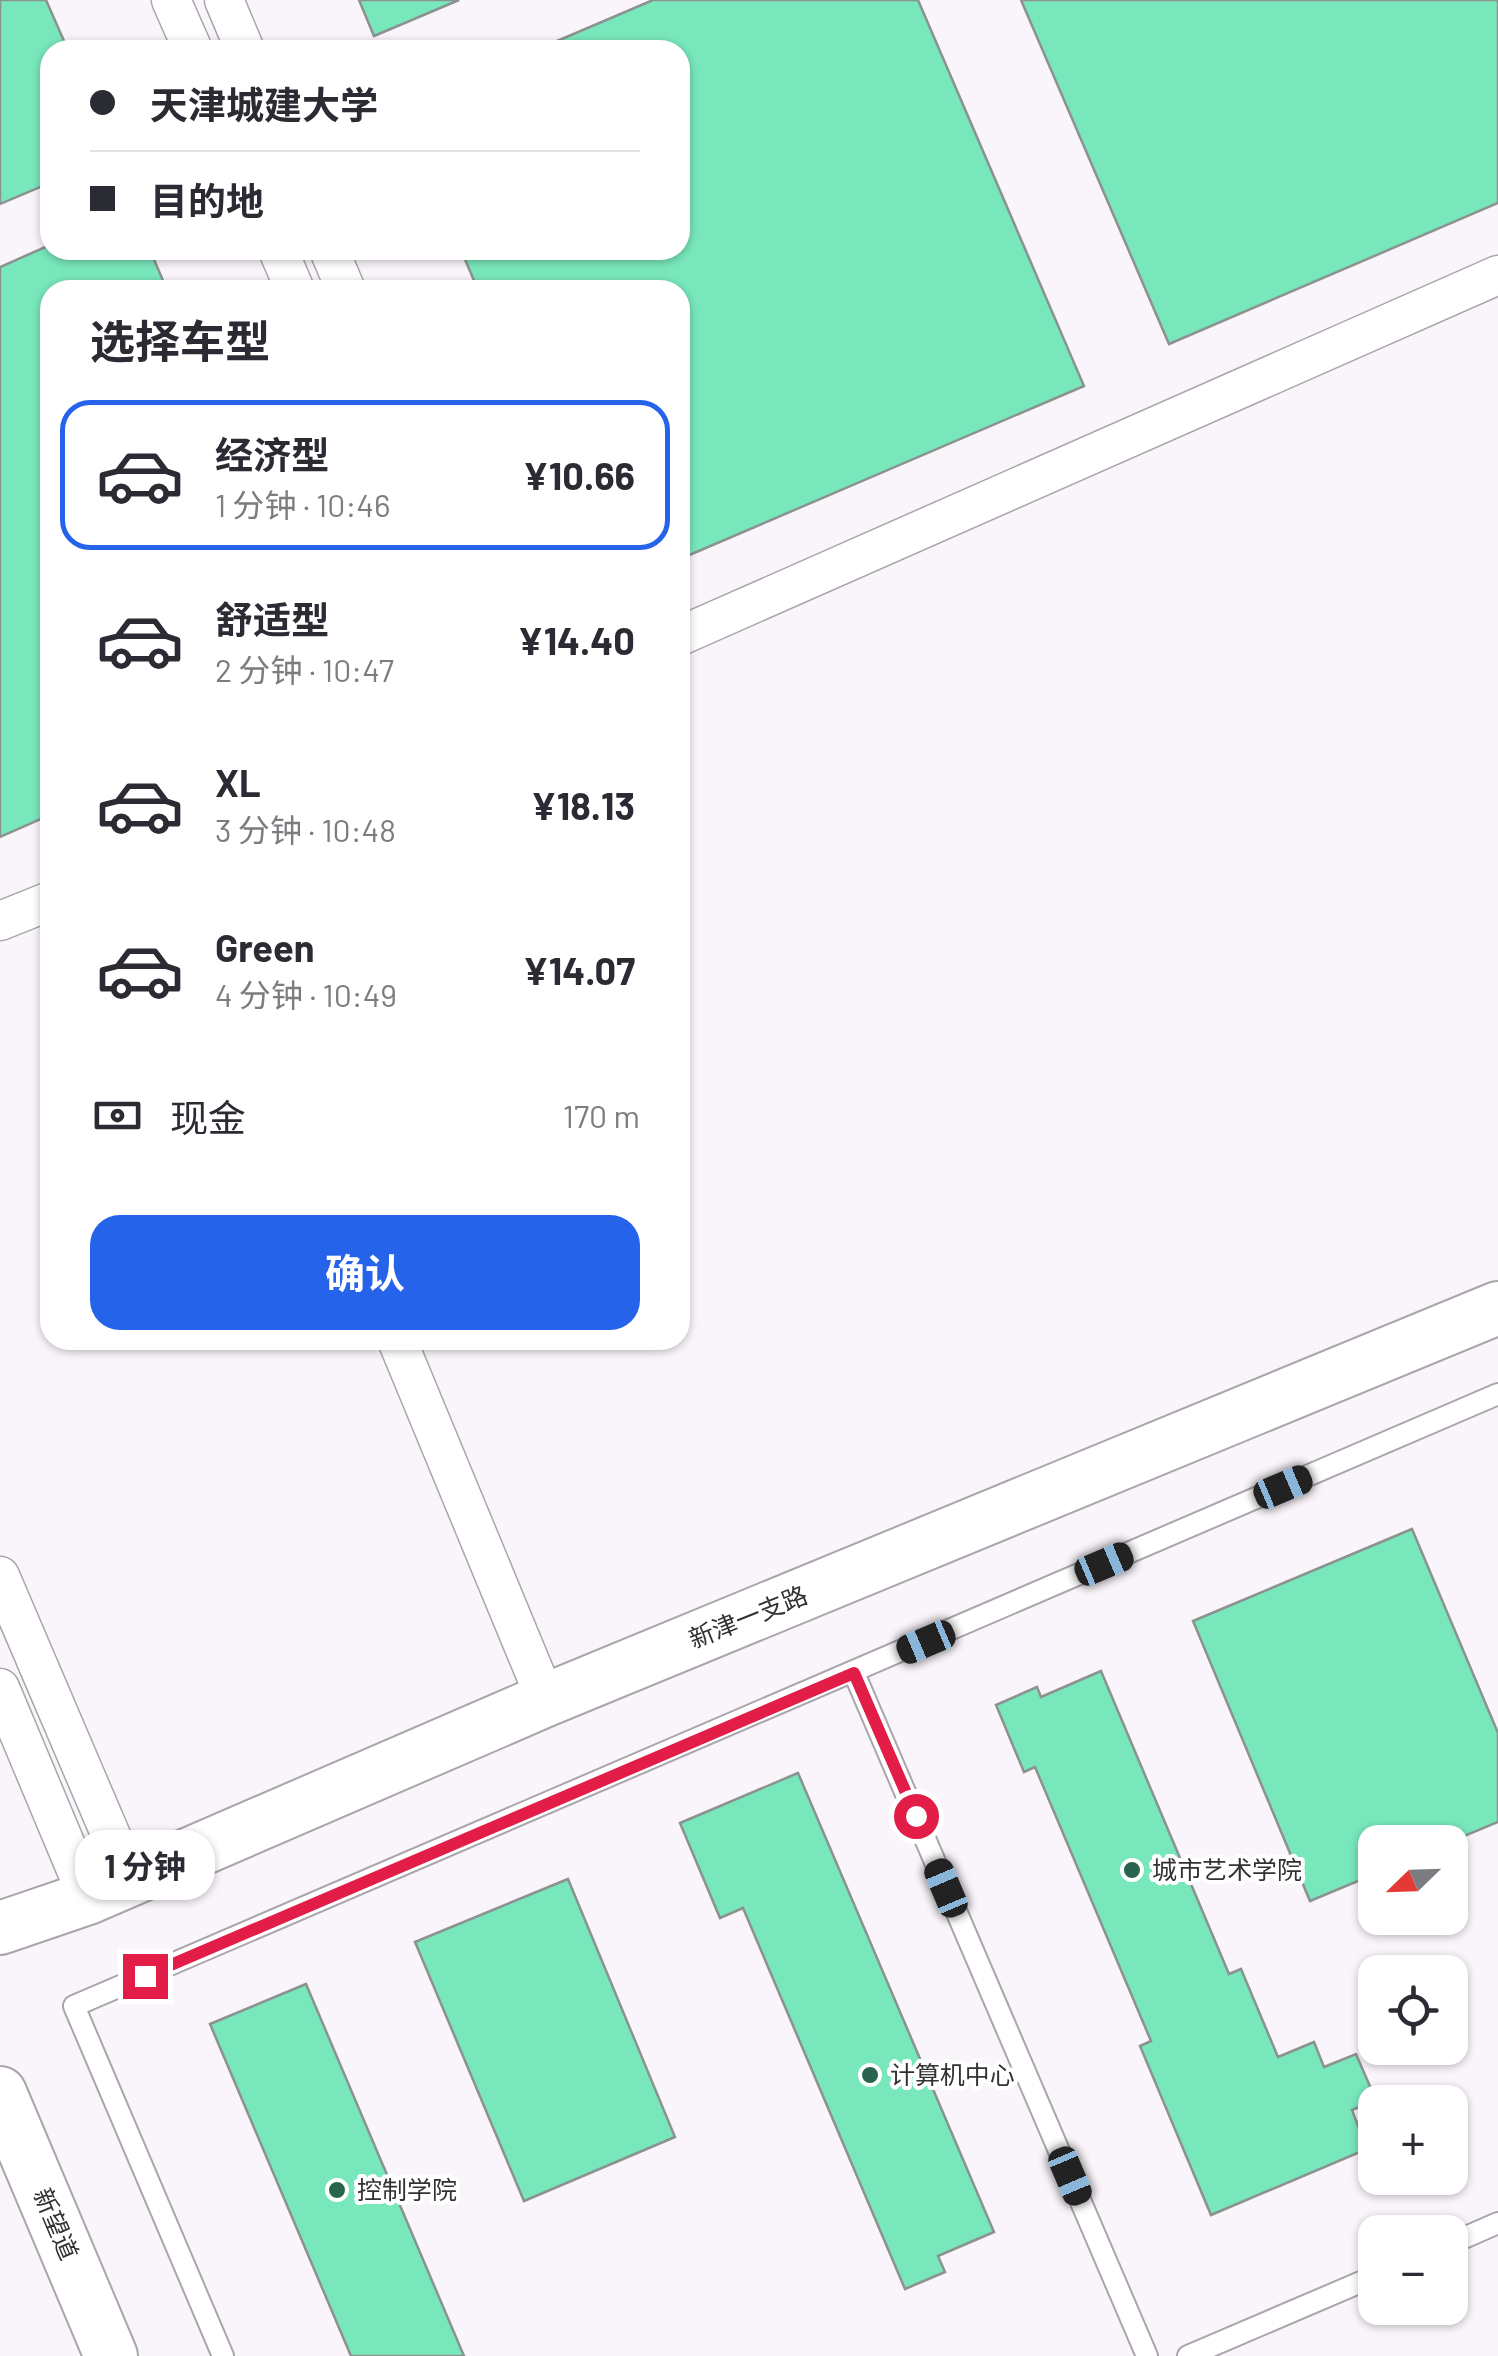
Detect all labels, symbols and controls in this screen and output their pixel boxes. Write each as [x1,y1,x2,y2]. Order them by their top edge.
text: 天津城建大学 [150,81,378,127]
text: 目的地 [150,177,264,223]
text: 选择车型 [90,313,270,367]
icon: car [95,430,185,520]
text: 经济型 [215,431,329,477]
text: ¥10.66 [523,452,635,498]
text: 1 分钟 · 10:46 [215,485,390,523]
icon: car [95,595,185,685]
text: 舒适型 [215,596,329,642]
text: ¥14.40 [518,617,635,663]
text: 2 分钟 · 10:47 [215,650,394,688]
text: XL [215,759,261,805]
icon: car [95,760,185,850]
text: ¥18.13 [531,782,635,828]
text: 3 分钟 · 10:48 [215,810,396,848]
text: Green [215,924,315,970]
icon: car [95,925,185,1015]
text: ¥14.07 [523,947,635,993]
text: 4 分钟 · 10:49 [215,975,397,1013]
icon: cash [90,1088,145,1143]
text: 现金 [170,1094,246,1140]
text: 170 m [563,1096,640,1134]
button: 确认 [90,1215,640,1330]
car [1250,1461,1316,1513]
car [1071,1538,1137,1590]
street label: 新津一支路 [684,1579,811,1653]
car [893,1616,959,1668]
route start [894,1794,939,1839]
north arrow [1358,1825,1468,1935]
map controls [1358,1825,1468,2325]
callout: 1 分钟 [75,1831,215,1901]
text: 1 分钟 [104,1846,186,1884]
place label: 城市艺术学院 [1152,1854,1302,1884]
car [920,1855,972,1921]
marker: 城市艺术学院 [1121,1859,1143,1881]
route end [123,1954,168,1999]
button: locate [1358,1955,1468,2065]
place label: 计算机中心 [890,2059,1015,2089]
marker: 计算机中心 [859,2064,881,2086]
button: + [1358,2085,1468,2195]
car [1044,2143,1096,2209]
place label: 控制学院 [357,2174,457,2204]
marker: 控制学院 [326,2179,348,2201]
street label: 新望道 [28,2183,85,2264]
button: − [1358,2215,1468,2325]

